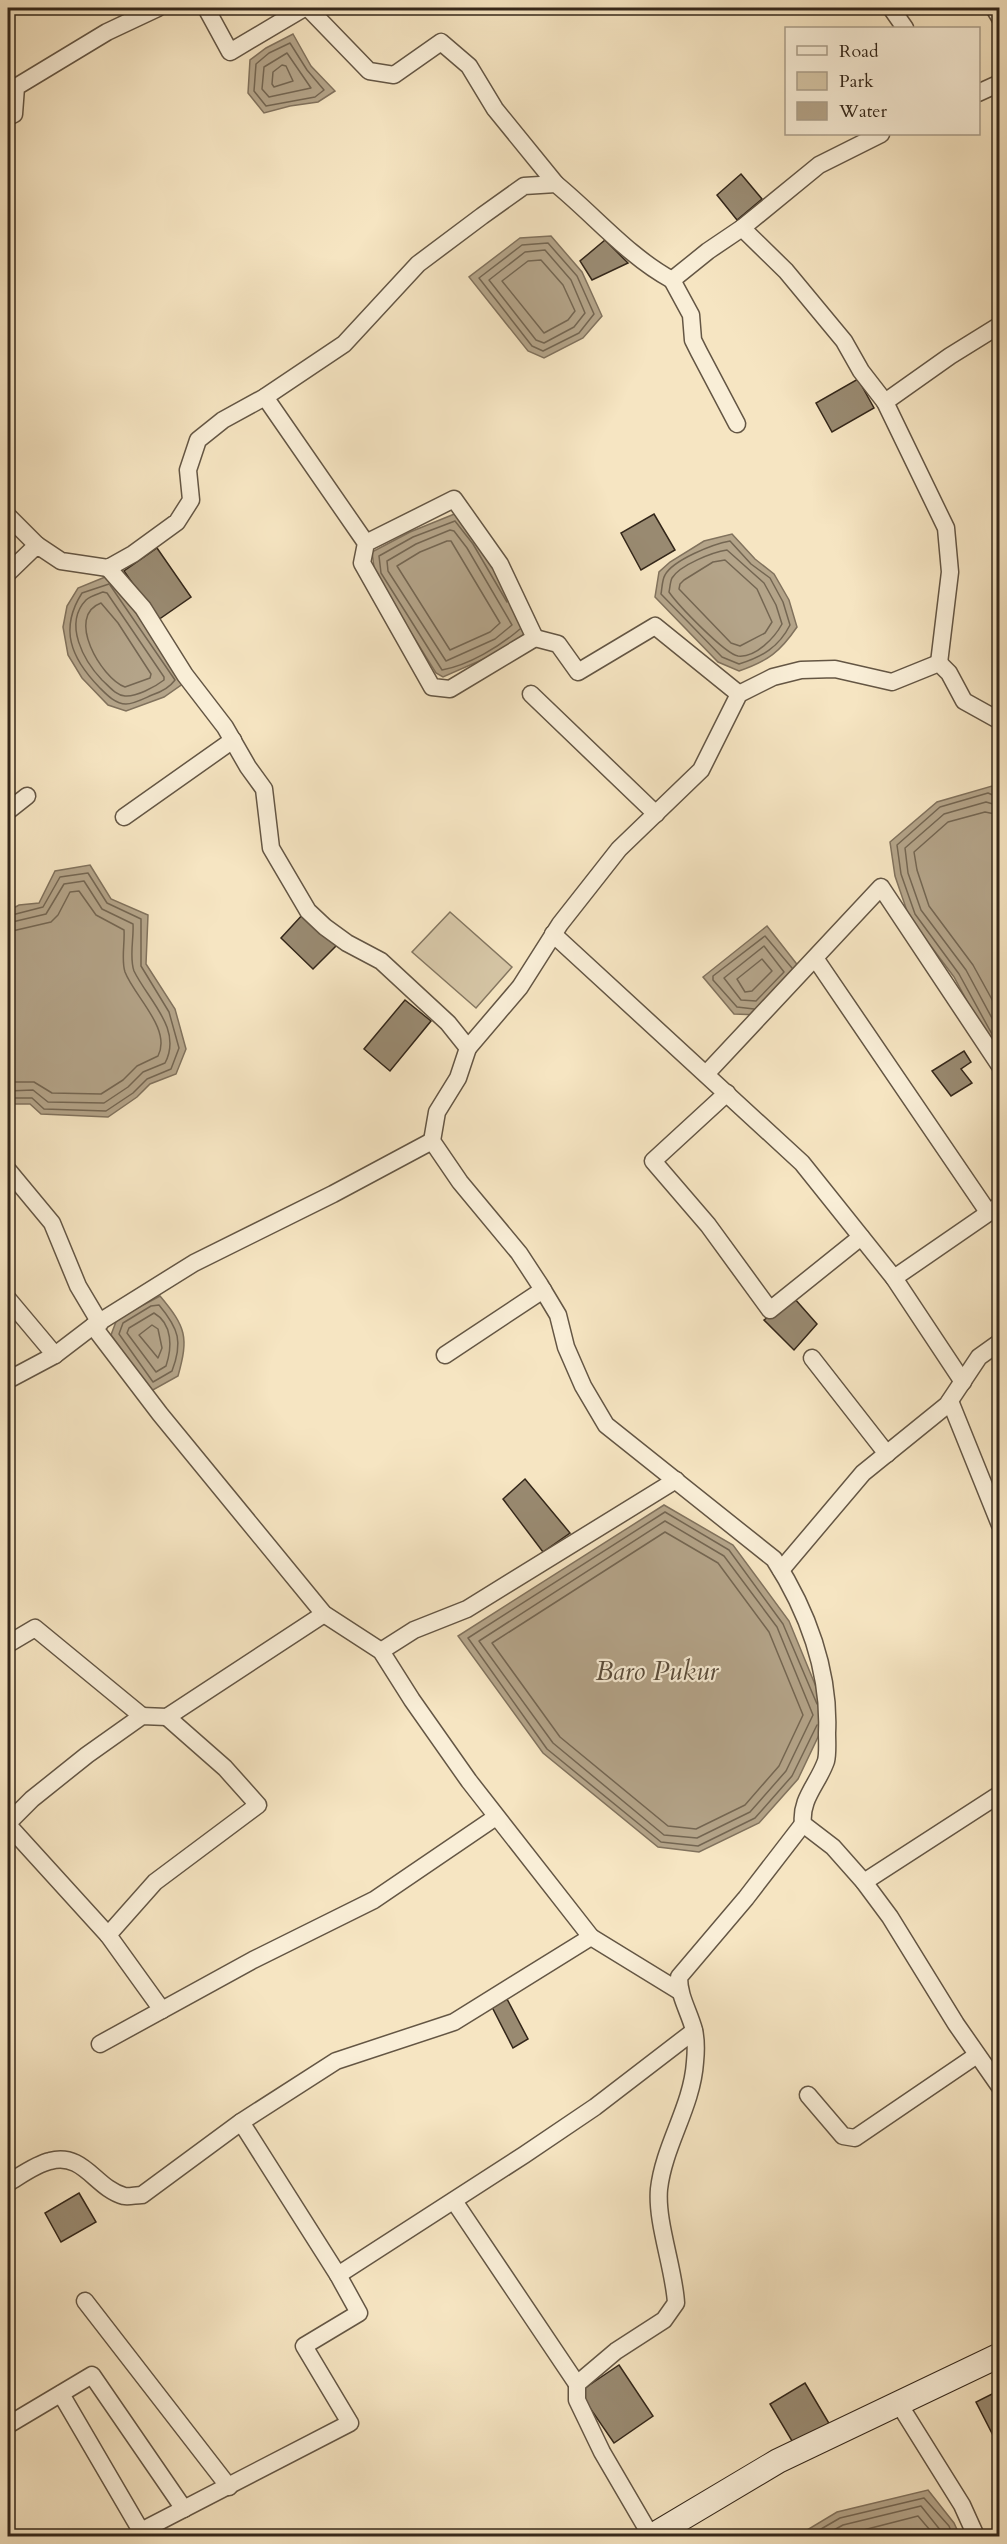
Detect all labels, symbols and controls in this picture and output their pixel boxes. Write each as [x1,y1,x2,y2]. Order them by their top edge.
legend [785,27,980,135]
text: Road [839,39,879,64]
text: Park [839,69,874,94]
text: Water [838,99,888,124]
water label: Baro Pukur [596,1653,720,1690]

